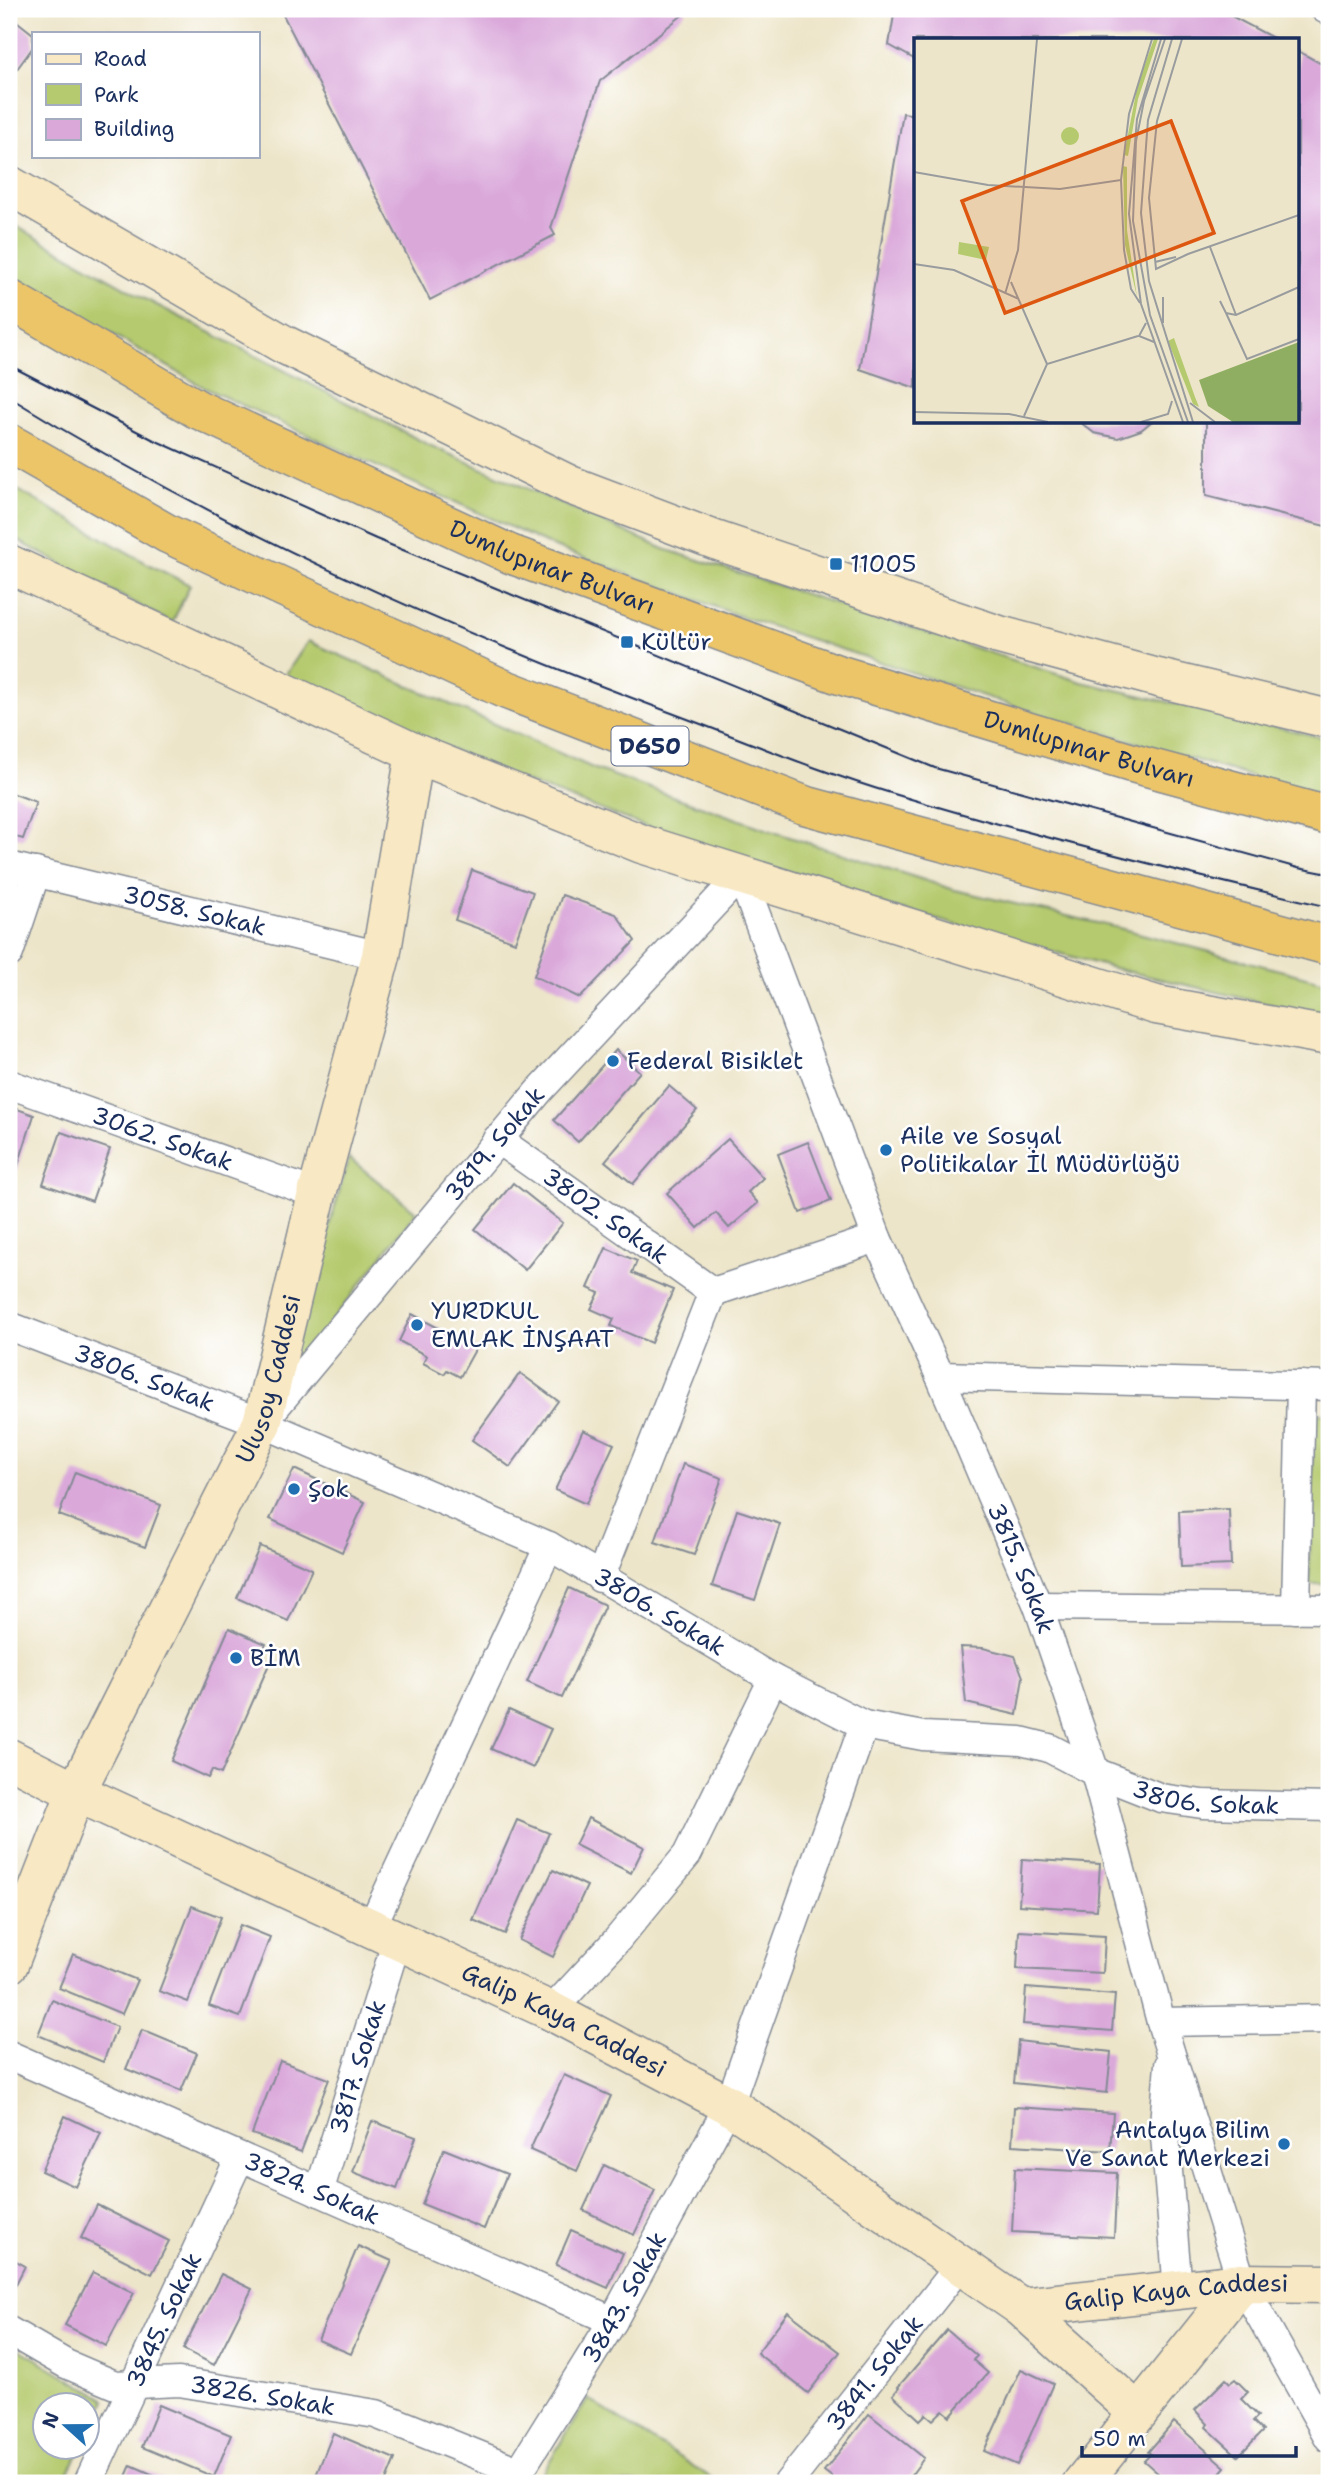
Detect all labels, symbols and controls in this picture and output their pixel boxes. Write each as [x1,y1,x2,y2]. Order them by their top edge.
legend [32,32,259,158]
inset map [914,38,1300,424]
text: Road [94,45,147,73]
text: Park [94,81,139,109]
text: Building [94,115,174,143]
street label: Dumlupınar Bulvarı [444,512,660,622]
place label: 11005 [850,548,916,580]
marker: 11005 [828,556,844,572]
place label: Kültür [641,626,712,658]
marker: Kültür [619,634,635,650]
street label: Dumlupınar Bulvarı [979,703,1198,795]
road number: D650 [612,726,688,766]
street label: 3058. Sokak [120,878,269,944]
place label: Federal Bisiklet [627,1045,803,1077]
marker: Federal Bisiklet [605,1053,621,1069]
street label: 3819. Sokak [438,1080,552,1208]
street label: 3062. Sokak [88,1099,237,1179]
place label: Aile ve Sosyal Politikalar İl Müdürlüğü [900,1120,1180,1180]
marker: Aile ve Sosyal Politikalar İl Müdürlüğü [878,1142,894,1158]
street label: 3802. Sokak [536,1160,675,1271]
street label: Ulusoy Caddesi [228,1291,308,1469]
place label: YURDKUL EMLAK İNŞAAT [431,1295,614,1355]
marker: YURDKUL EMLAK İNŞAAT [409,1317,425,1333]
street label: 3806. Sokak [70,1336,219,1419]
place label: Şok [308,1473,349,1505]
marker: Şok [286,1481,302,1497]
street label: 3815. Sokak [980,1498,1062,1638]
street label: 3806. Sokak [588,1560,732,1663]
place label: BİM [250,1642,300,1674]
marker: BİM [228,1650,244,1666]
street label: 3806. Sokak [1128,1772,1279,1822]
street label: Galip Kaya Caddesi [456,1956,672,2085]
street label: 3817. Sokak [322,1996,393,2138]
place label: Antalya Bilim Ve Sanat Merkezi [1065,2114,1270,2174]
marker: Antalya Bilim Ve Sanat Merkezi [1276,2136,1292,2152]
street label: 3824. Sokak [239,2144,385,2232]
street label: 3843. Sokak [575,2226,674,2369]
street label: 3845. Sokak [119,2247,209,2392]
street label: Galip Kaya Caddesi [1062,2267,1289,2318]
street label: 3841. Sokak [819,2308,931,2438]
street label: 3826. Sokak [188,2368,338,2423]
north arrow [32,2390,102,2460]
text: N [36,2409,65,2432]
scale bar [1082,2415,1296,2459]
text: 50 m [1093,2425,1146,2453]

